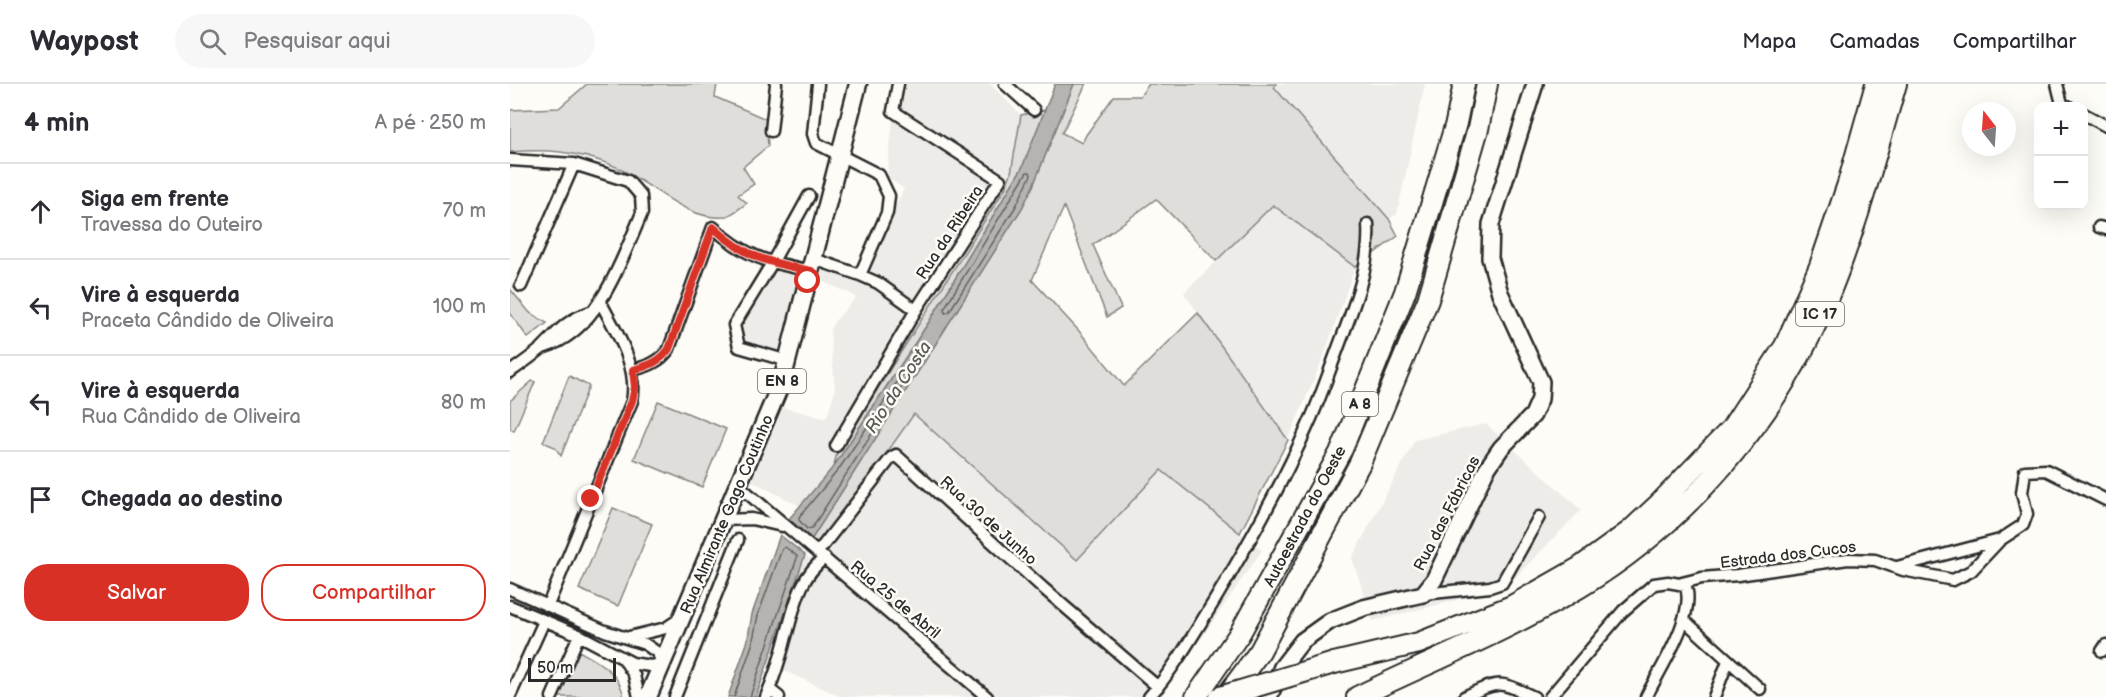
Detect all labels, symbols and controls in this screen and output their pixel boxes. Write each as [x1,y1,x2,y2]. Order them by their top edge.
search box [175,14,595,68]
text: Waypost [30,25,139,58]
icon: search [196,25,229,58]
text: Pesquisar aqui [244,28,391,55]
text: Mapa [1742,29,1796,54]
text: Camadas [1829,29,1920,54]
text: Compartilhar [1953,29,2076,54]
north arrow [1962,102,2016,156]
map controls [2034,102,2088,210]
button: + [2034,102,2088,156]
text: 4 min [24,108,89,139]
text: A pé · 250 m [375,111,486,135]
button: − [2034,156,2088,210]
street label: Rua da Ribeira [913,182,988,283]
text: Siga em frente [81,186,229,213]
icon: ahead [24,195,57,228]
text: 70 m [442,199,486,223]
text: Travessa do Outeiro [81,213,263,237]
route start [794,267,820,293]
text: Vire à esquerda [81,282,240,309]
icon: left [24,291,57,324]
text: 100 m [433,295,486,319]
road number: IC 17 [1796,302,1844,326]
text: Praceta Cândido de Oliveira [81,309,334,333]
water label: Rio da Costa [861,337,936,437]
road number: EN 8 [758,369,806,393]
text: Vire à esquerda [81,378,240,405]
icon: left [24,387,57,420]
text: 80 m [441,391,486,415]
road number: A 8 [1342,392,1378,416]
text: Rua Cândido de Oliveira [81,405,301,429]
street label: Rua Almirante Gago Coutinho [677,412,778,617]
street label: Autoestrada do Oeste [1260,442,1351,591]
street label: Rua das Fábricas [1410,453,1484,574]
street label: Rua 30 de Junho [936,473,1040,570]
icon: arrive [24,483,57,516]
route end [577,485,603,511]
text: Chegada ao destino [81,486,283,513]
street label: Estrada dos Cucos [1719,538,1857,573]
street label: Rua 25 de Abril [846,557,944,643]
button: Salvar [24,564,249,621]
button: Compartilhar [261,564,486,621]
scale bar [528,655,616,682]
text: 50 m [537,659,573,678]

